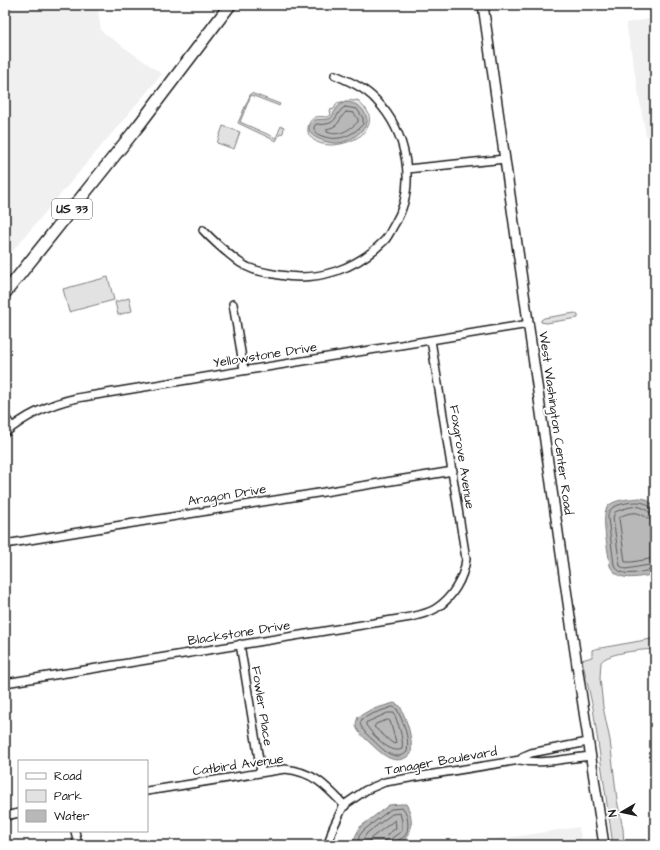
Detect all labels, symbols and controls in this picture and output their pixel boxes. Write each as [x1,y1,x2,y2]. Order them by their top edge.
road number: US 33 [52,199,92,219]
street label: West Washington Center Road [533,330,578,516]
street label: Yellowstone Drive [212,338,318,372]
street label: Foxgrove Avenue [444,404,479,510]
street label: Aragon Drive [186,480,268,511]
street label: Blackstone Drive [187,616,291,650]
street label: Fowler Place [247,665,277,747]
street label: Tanager Boulevard [384,742,499,781]
street label: Catbird Avenue [191,750,285,780]
legend [18,760,148,832]
text: Road [54,768,82,785]
text: Park [54,788,82,805]
north arrow [602,792,642,832]
text: Water [54,808,90,825]
text: N [605,809,621,818]

